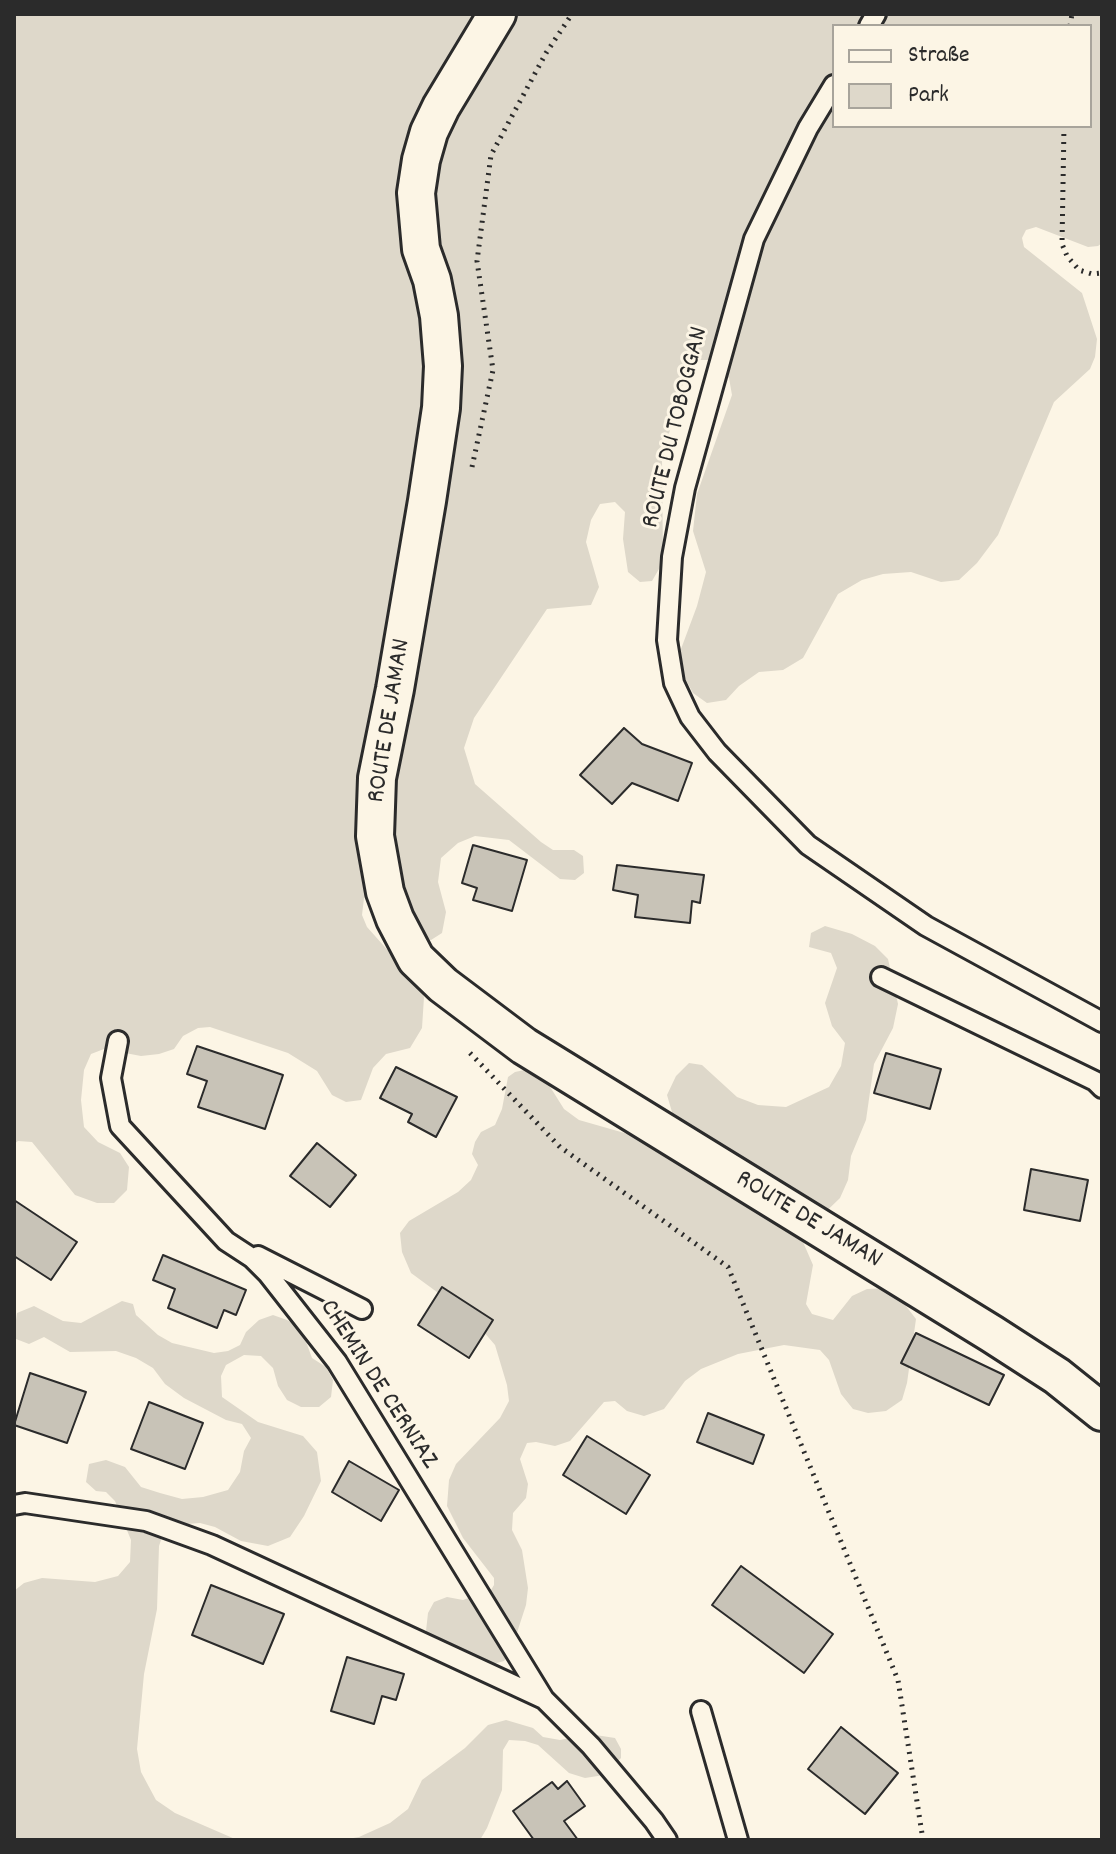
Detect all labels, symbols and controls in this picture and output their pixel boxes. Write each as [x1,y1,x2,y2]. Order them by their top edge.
legend [832,24,1092,128]
text: Straße [908,39,970,73]
text: Park [908,79,949,113]
street label: ROUTE DU TOBOGGAN [637,324,717,532]
street label: ROUTE DE JAMAN [363,637,419,805]
street label: ROUTE DE JAMAN [729,1165,887,1277]
street label: CHEMIN DE CERNIAZ [311,1295,443,1475]

